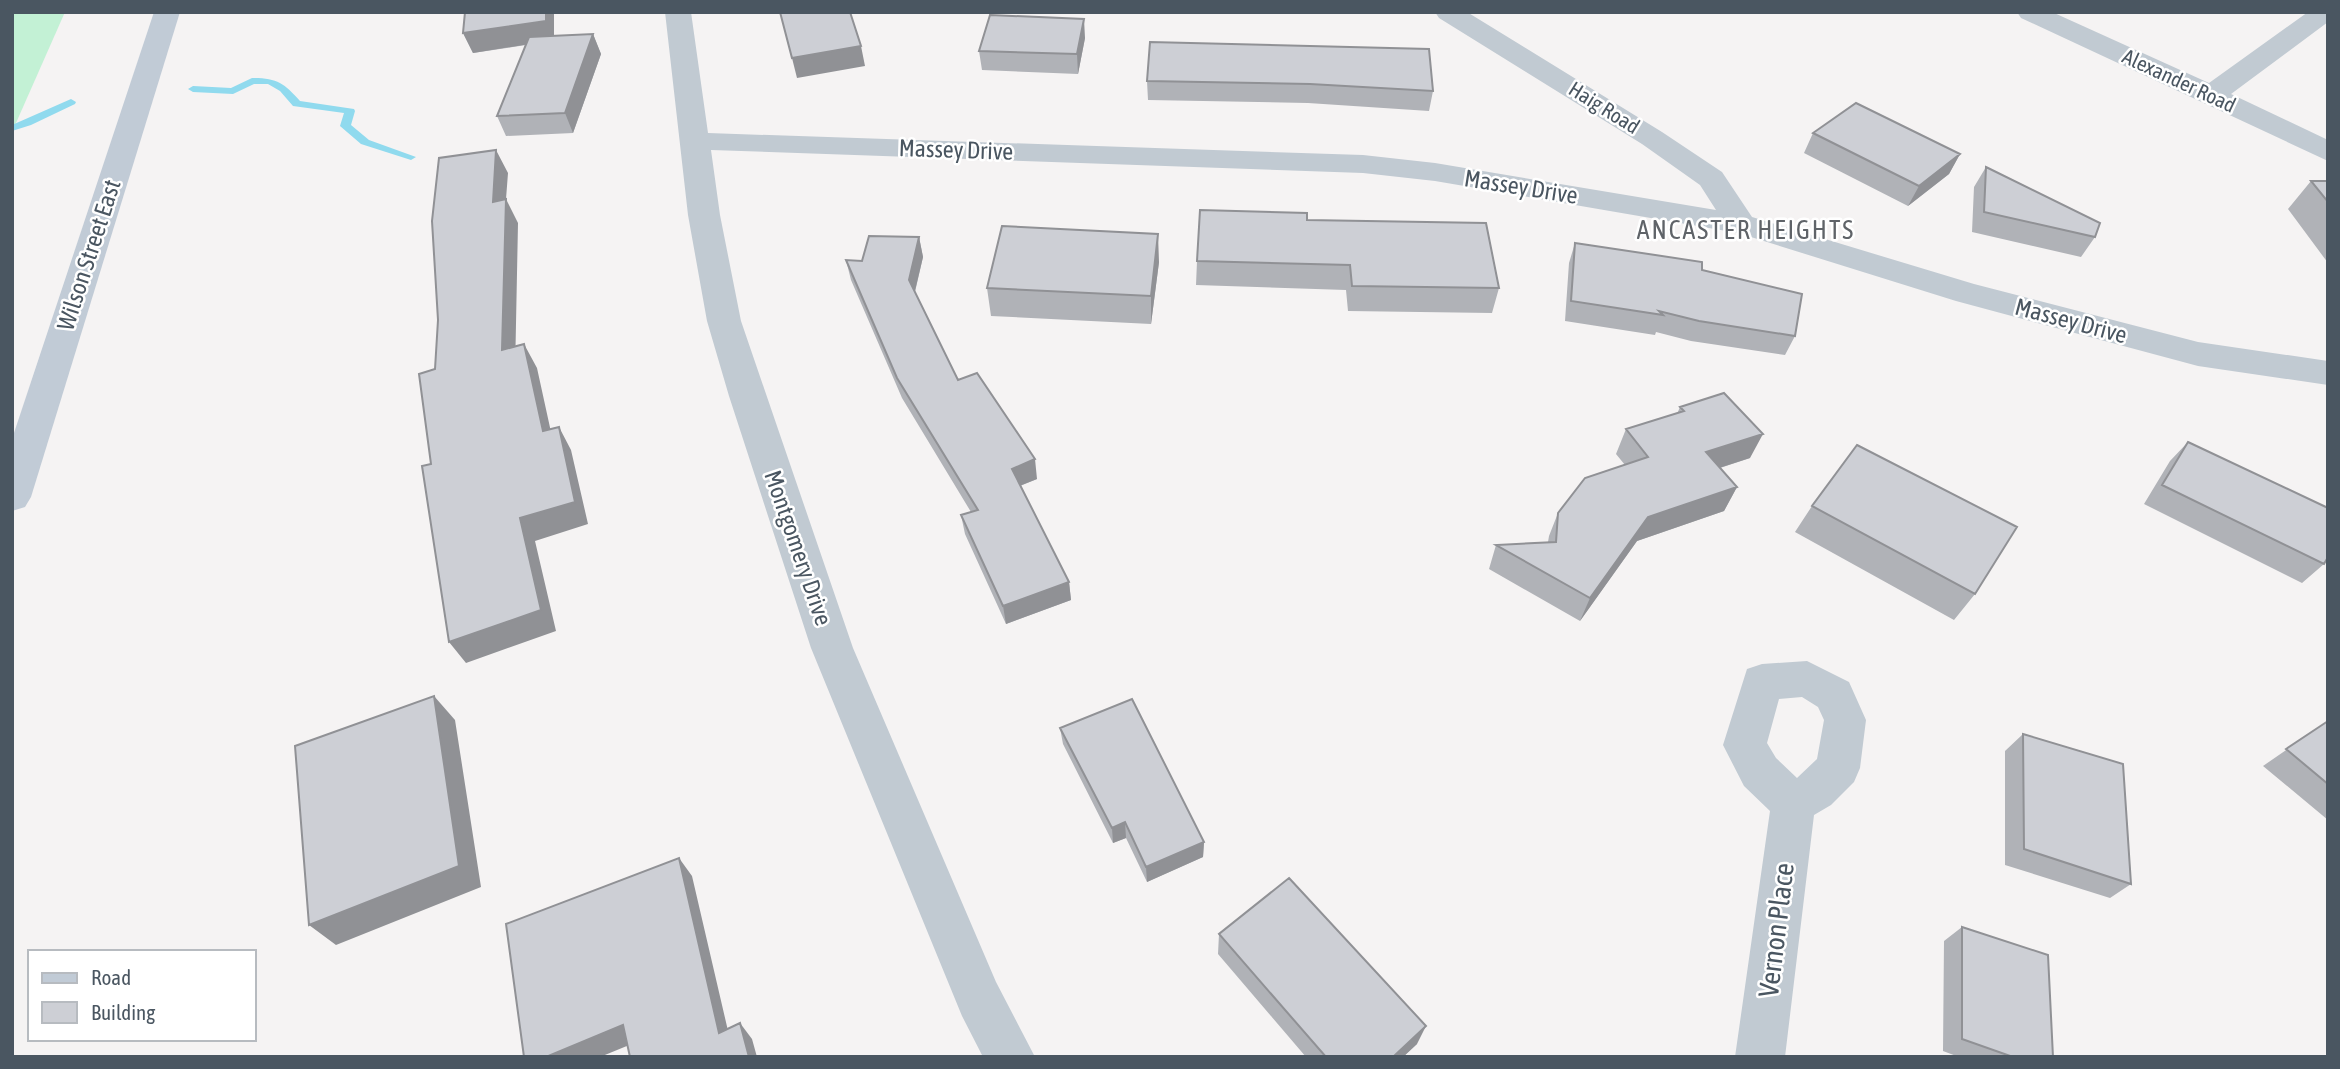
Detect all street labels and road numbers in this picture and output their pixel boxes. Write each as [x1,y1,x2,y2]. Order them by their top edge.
street label: Alexander Road [2119,43,2240,117]
street label: Haig Road [1565,76,1644,138]
street label: Massey Drive [898,134,1014,165]
street label: Massey Drive [1462,164,1580,209]
street label: Wilson Street East [51,176,126,334]
street label: Massey Drive [2012,293,2130,348]
street label: Montgomery Drive [759,467,838,629]
street label: Vernon Place [1752,861,1800,999]

